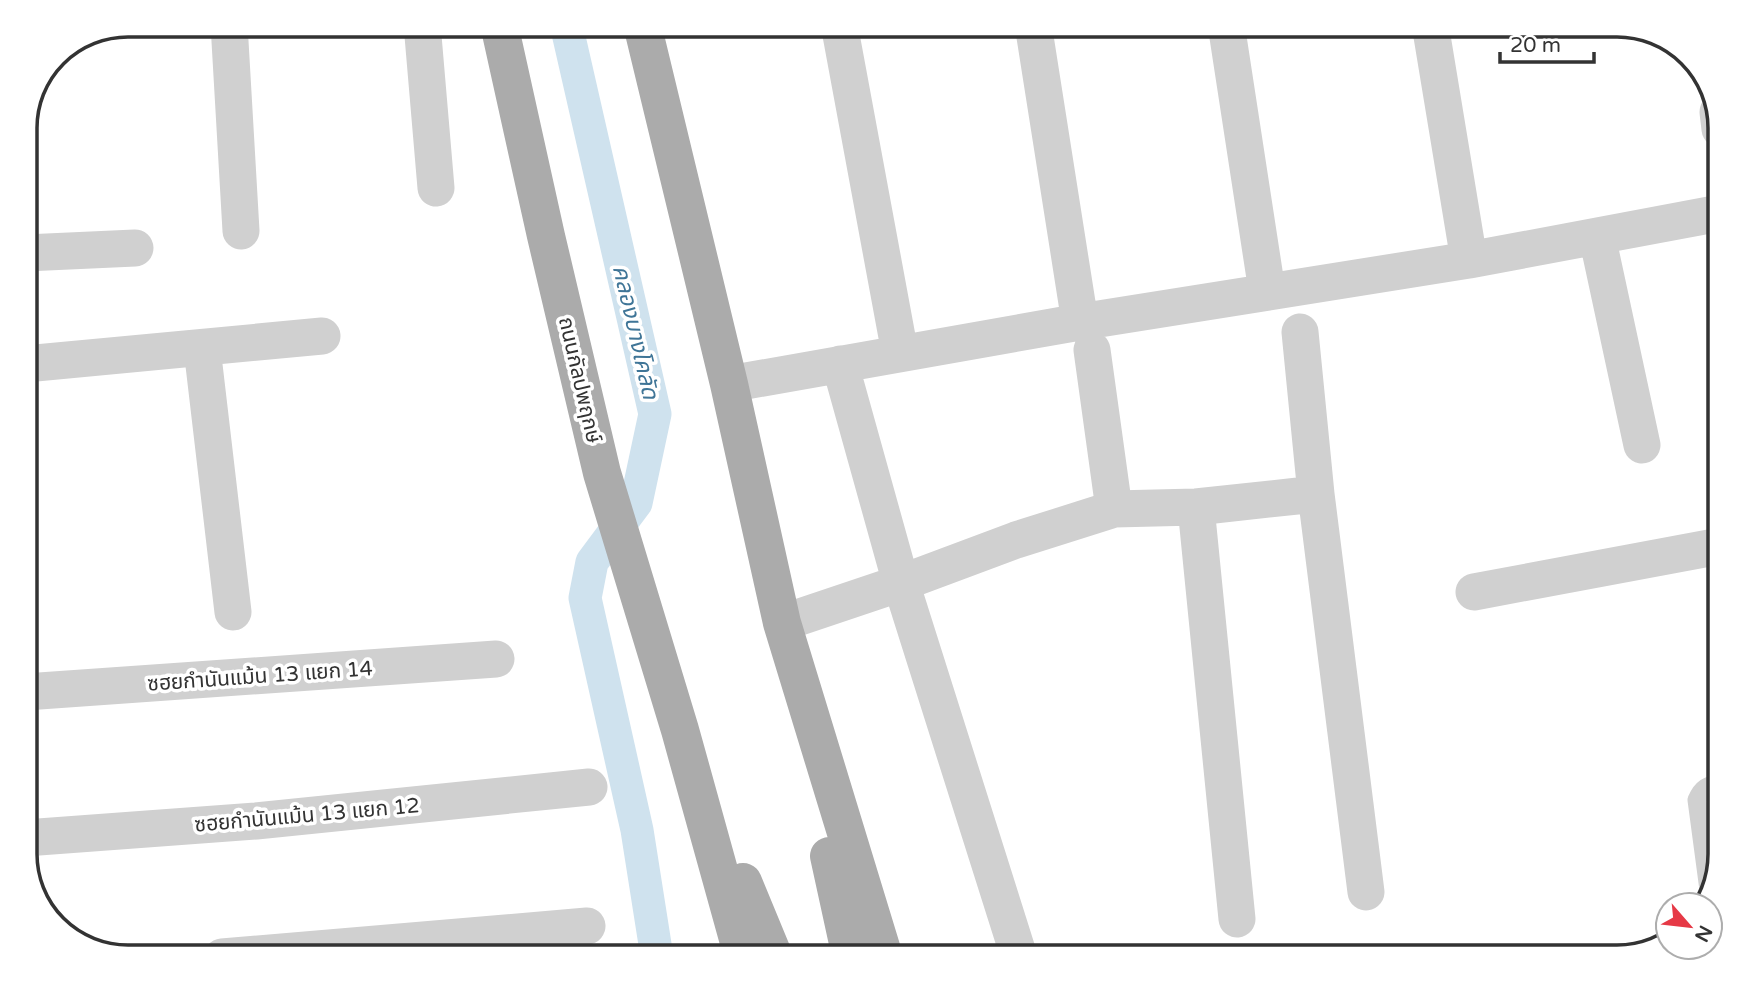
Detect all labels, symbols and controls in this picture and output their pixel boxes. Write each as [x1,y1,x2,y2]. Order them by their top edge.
scale bar [1500,21,1594,65]
text: 20 m [1510,33,1561,58]
water label: คลองบางโคลัด [606,262,664,403]
street label: ถนนกัลปพฤกษ์ [553,314,606,446]
street label: ซฮยกำนันแม้น 13 แยก 14 [146,656,374,697]
street label: ซฮยกำนันแม้น 13 แยก 12 [193,793,421,838]
north arrow [1654,891,1724,961]
text: N [1690,922,1716,945]

